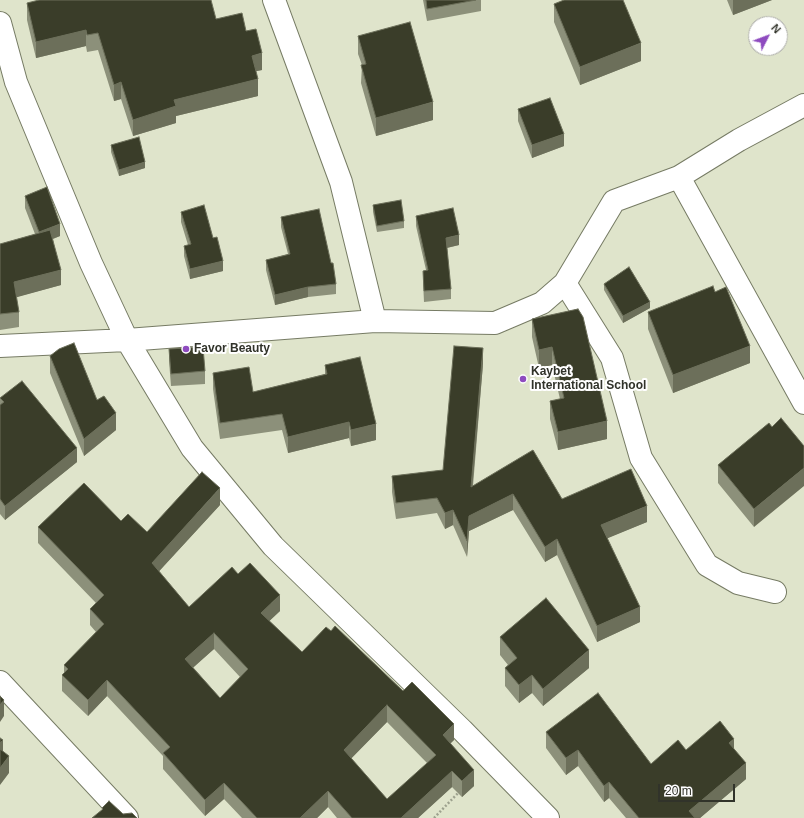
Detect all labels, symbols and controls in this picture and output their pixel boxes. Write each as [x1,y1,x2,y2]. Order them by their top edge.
north arrow [748,16,788,56]
text: N [769,22,783,36]
place label: Favor Beauty [194,342,270,356]
marker: Favor Beauty [181,344,191,354]
place label: Kaybet International School [531,365,646,393]
marker: Kaybet International School [518,374,528,384]
scale bar [660,776,737,802]
text: 20 m [665,784,692,798]

